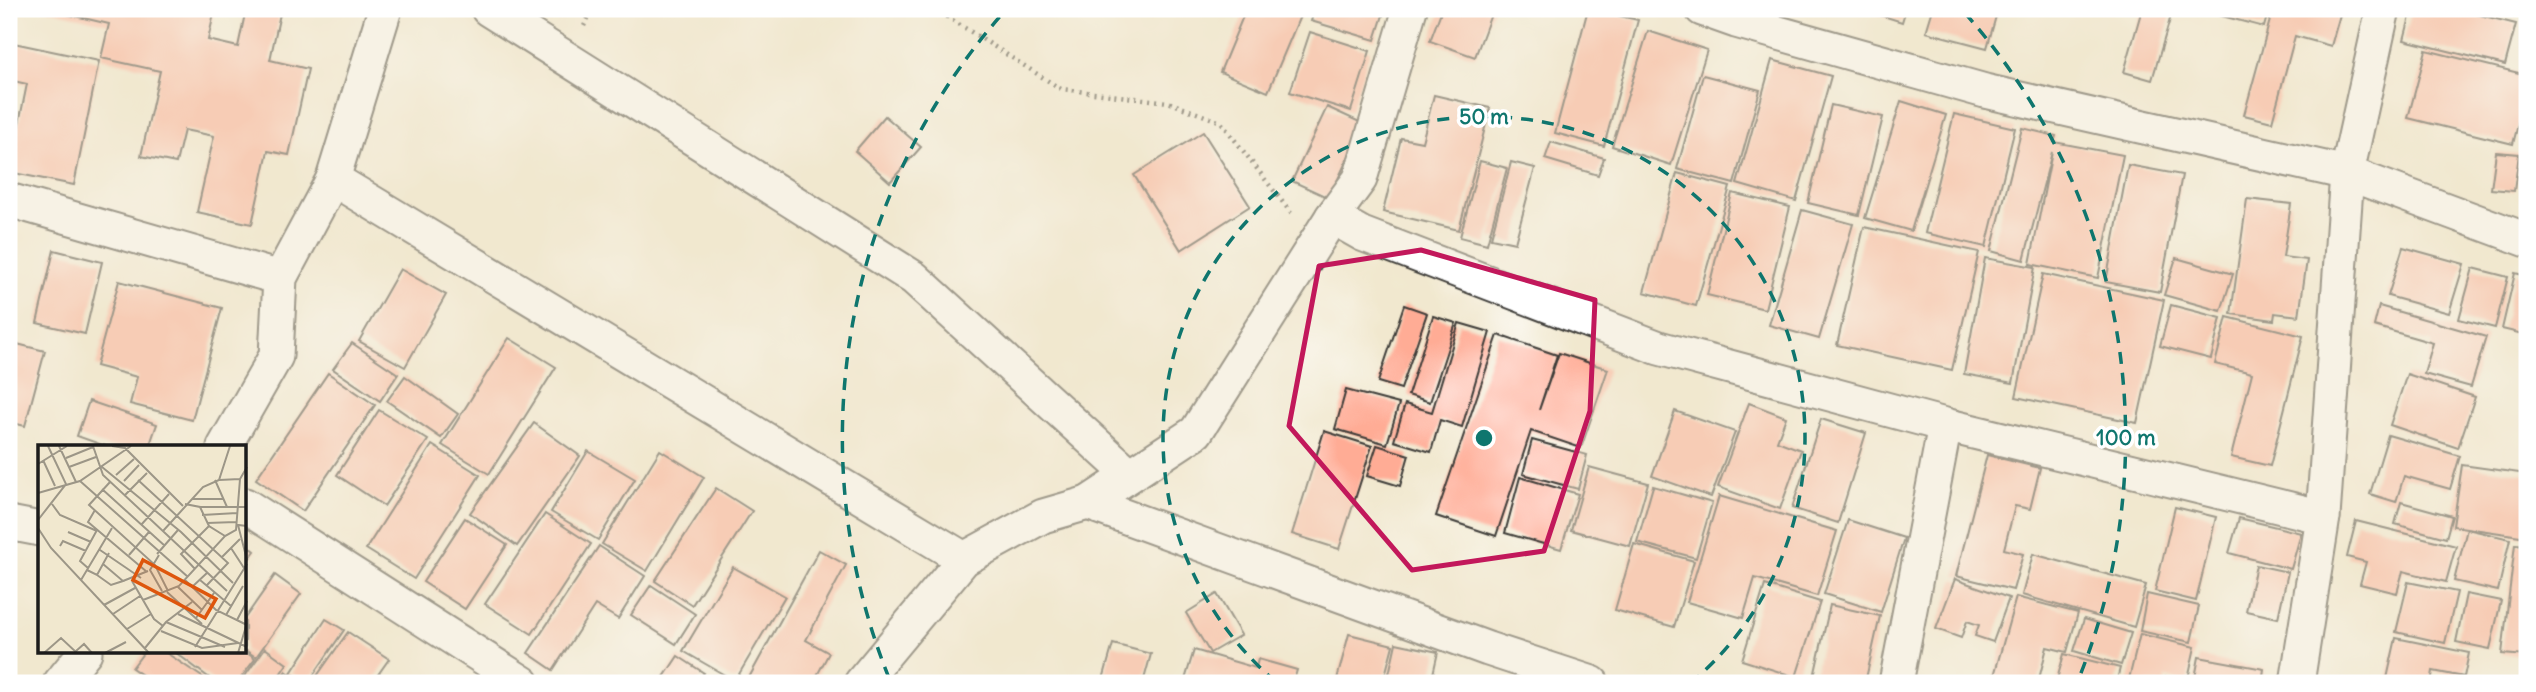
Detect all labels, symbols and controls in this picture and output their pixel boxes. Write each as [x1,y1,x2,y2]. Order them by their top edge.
text: 50 m [1459,103,1509,130]
text: 100 m [2096,424,2156,451]
centre of rings [1472,426,1496,450]
inset map [38,445,247,654]

